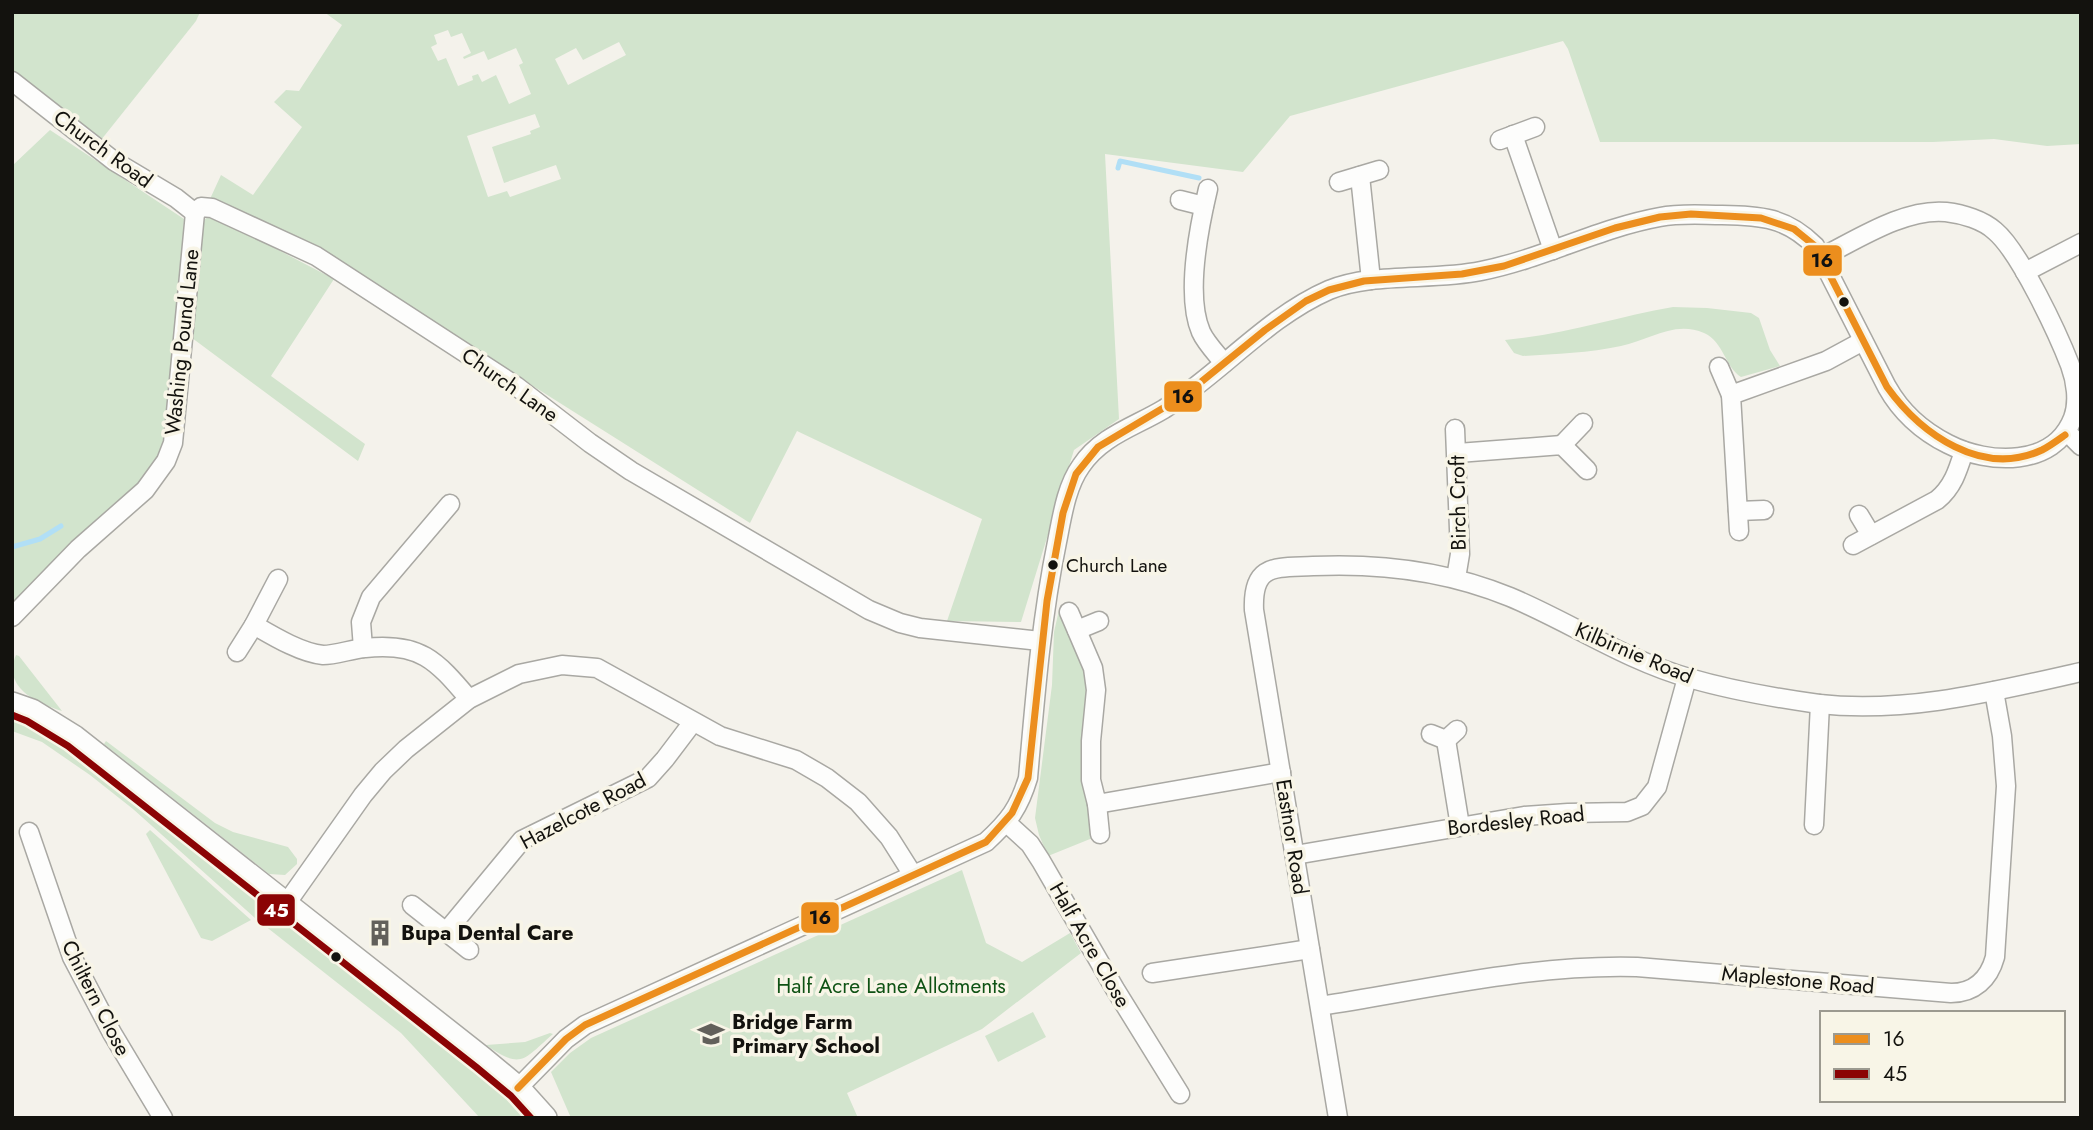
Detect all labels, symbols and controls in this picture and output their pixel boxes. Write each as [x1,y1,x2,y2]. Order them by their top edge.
street label: Church Road [47,103,159,195]
line badge: 16 [1802,244,1843,277]
street label: Washing Pound Lane [157,247,207,437]
text: 16 [1811,247,1833,274]
unlabelled marker [1837,295,1851,309]
street label: Church Lane [455,341,565,430]
line badge: 16 [1163,380,1203,413]
text: 16 [1172,383,1194,410]
street label: Birch Croft [1442,455,1474,551]
place label: Church Lane [1066,552,1168,579]
marker: Church Lane [1046,558,1060,572]
street label: Kilbirnie Road [1570,615,1698,691]
street label: Hazelcote Road [515,765,651,857]
street label: Eastnor Road [1268,777,1316,897]
street label: Bordesley Road [1446,799,1586,843]
street label: Half Acre Close [1042,877,1138,1013]
line badge: 45 [256,893,296,927]
text: 45 [263,897,289,924]
line badge: 16 [800,901,840,934]
text: 16 [809,904,831,931]
building icon: Bupa Dental Care [365,918,395,948]
place label: Bupa Dental Care [401,918,573,948]
street label: Chiltern Close [54,935,138,1061]
unlabelled marker [329,950,343,964]
street label: Maplestone Road [1720,958,1876,1002]
park label: Half Acre Lane Allotments [776,971,1006,1001]
place label: Bridge Farm Primary School [732,1007,880,1061]
legend [1820,1011,2065,1102]
school or university icon: Bridge Farm Primary School [696,1019,726,1049]
text: 16 [1883,1024,1905,1054]
text: 45 [1883,1059,1907,1089]

